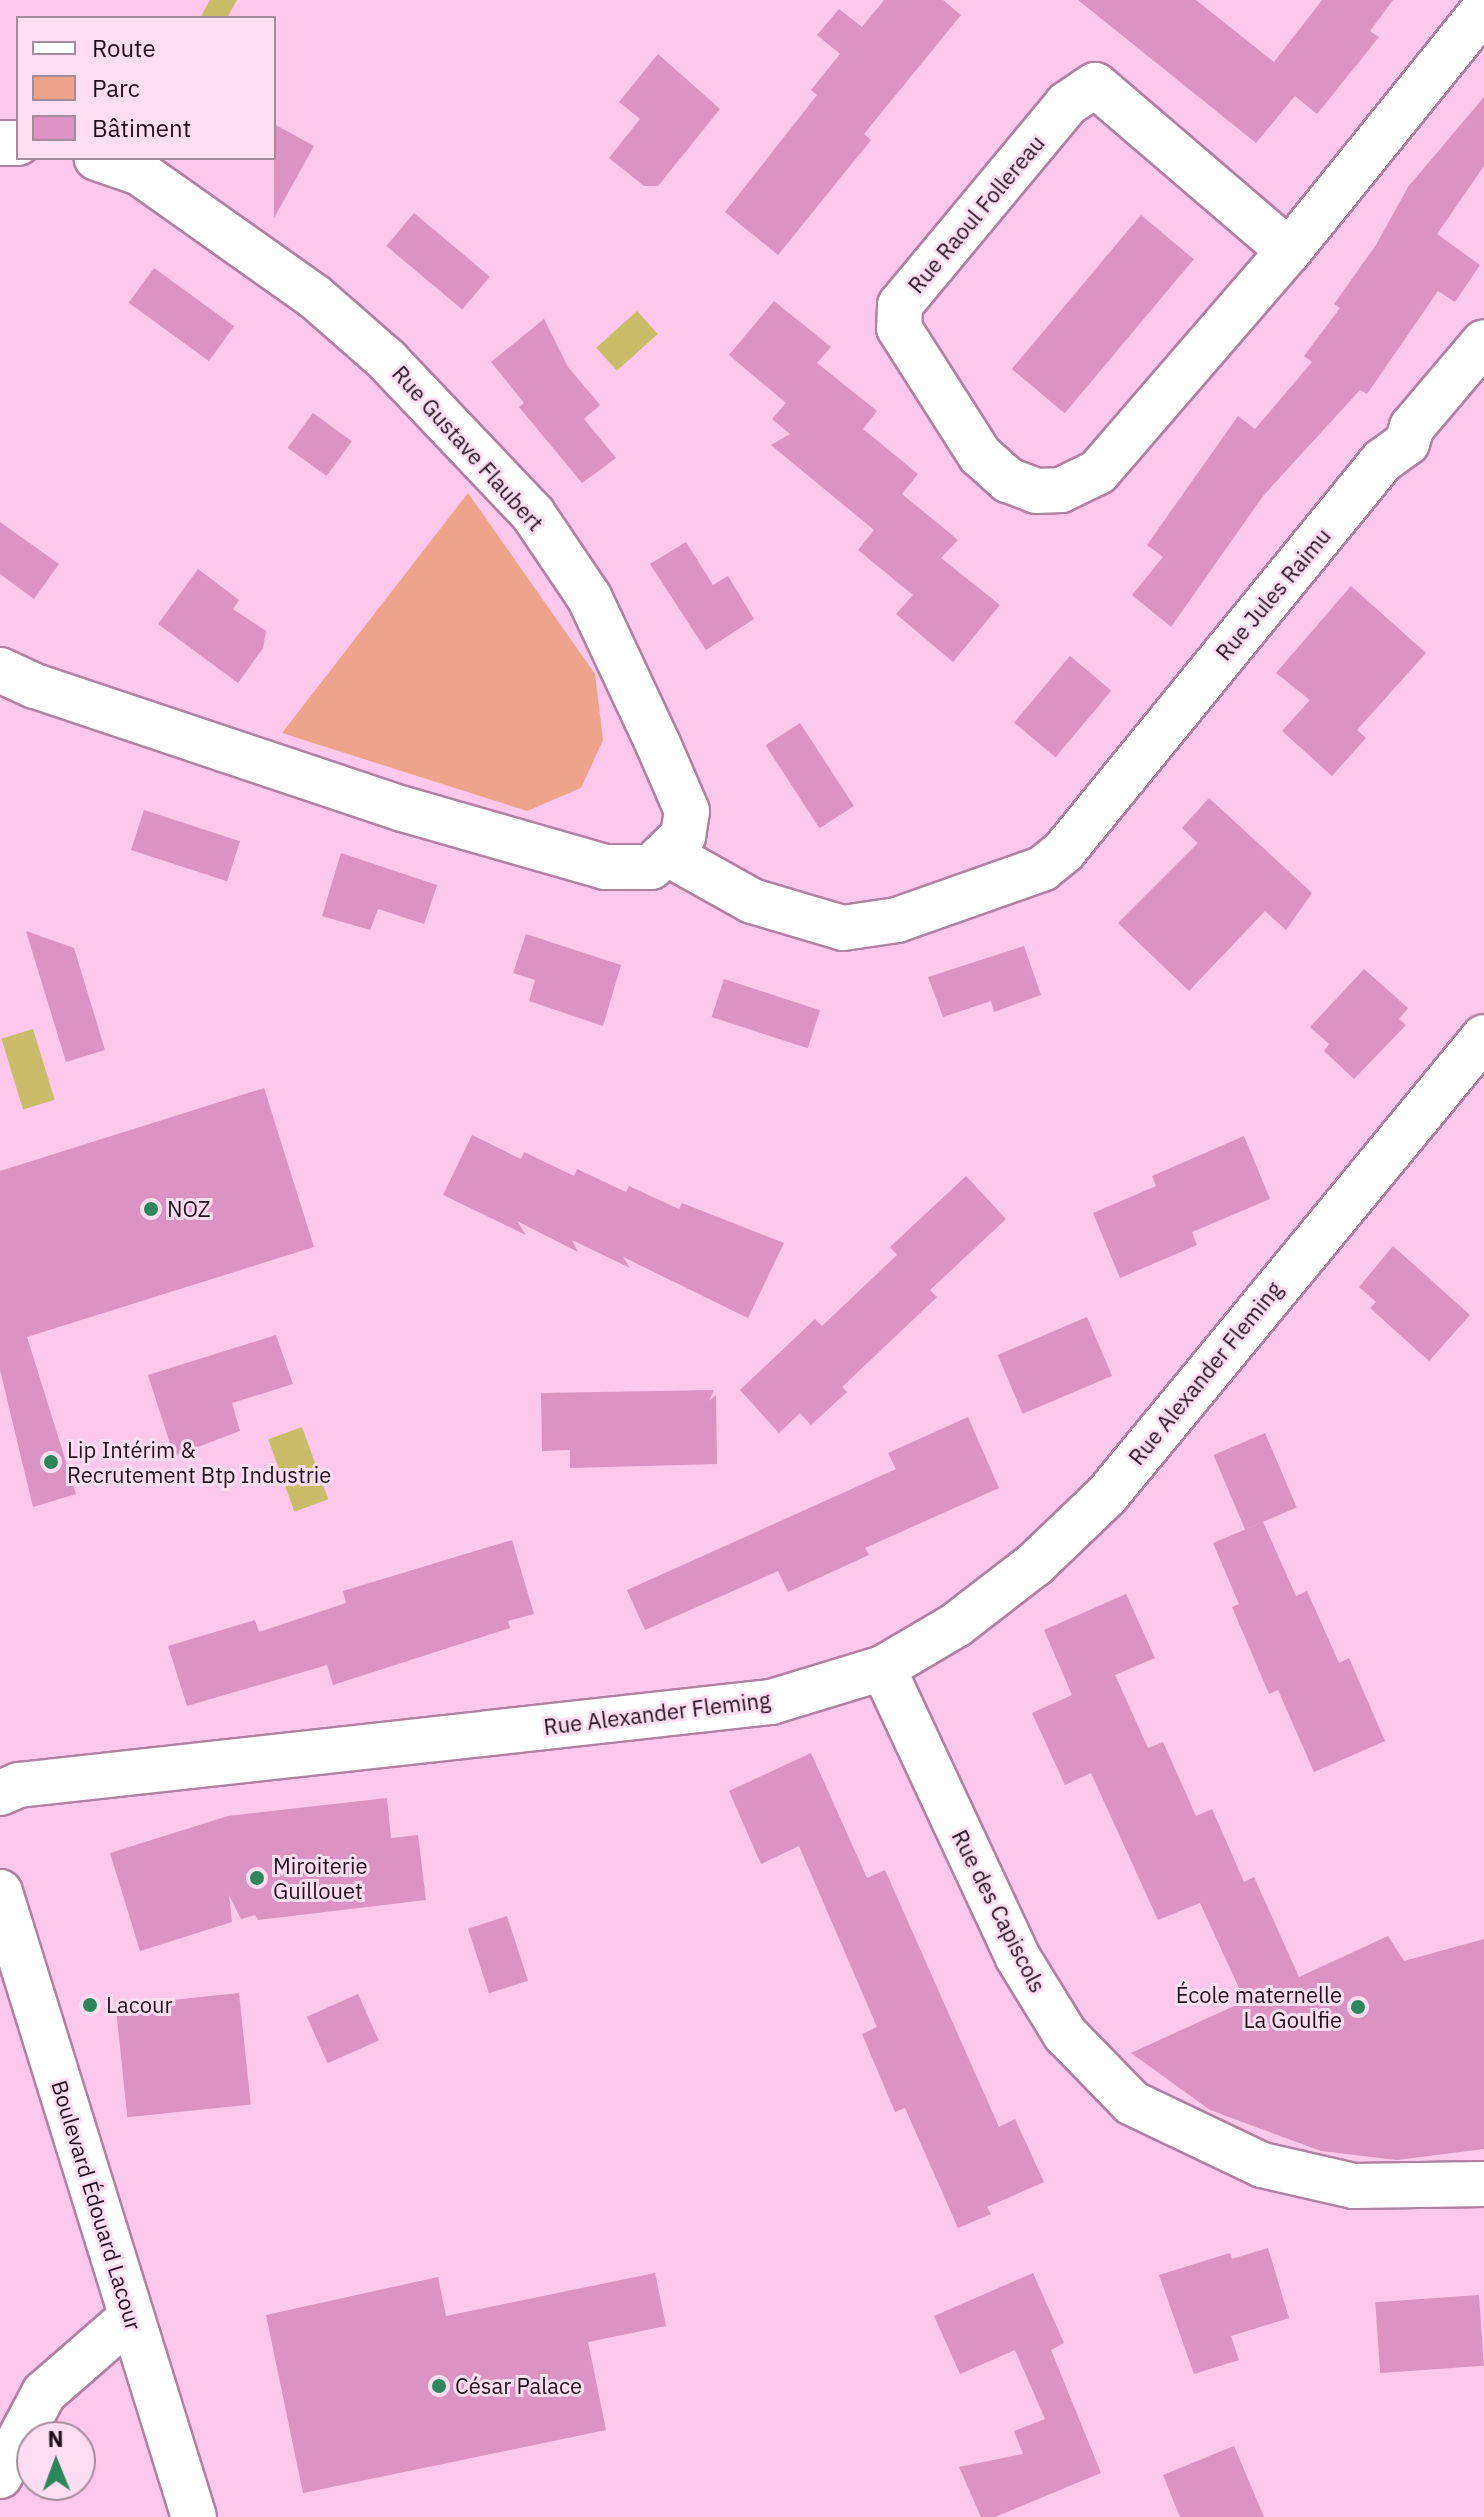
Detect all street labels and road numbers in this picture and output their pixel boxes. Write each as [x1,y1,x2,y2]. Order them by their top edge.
street label: Rue Raoul Follereau [902,130,1050,298]
street label: Rue Gustave Flaubert [387,360,549,536]
street label: Rue Jules Raimu [1210,523,1336,665]
street label: Rue Alexander Fleming [1123,1276,1287,1470]
street label: Rue Alexander Fleming [542,1686,772,1740]
street label: Rue des Capiscols [947,1825,1051,1997]
street label: Boulevard Édouard Lacour [46,2077,148,2333]

